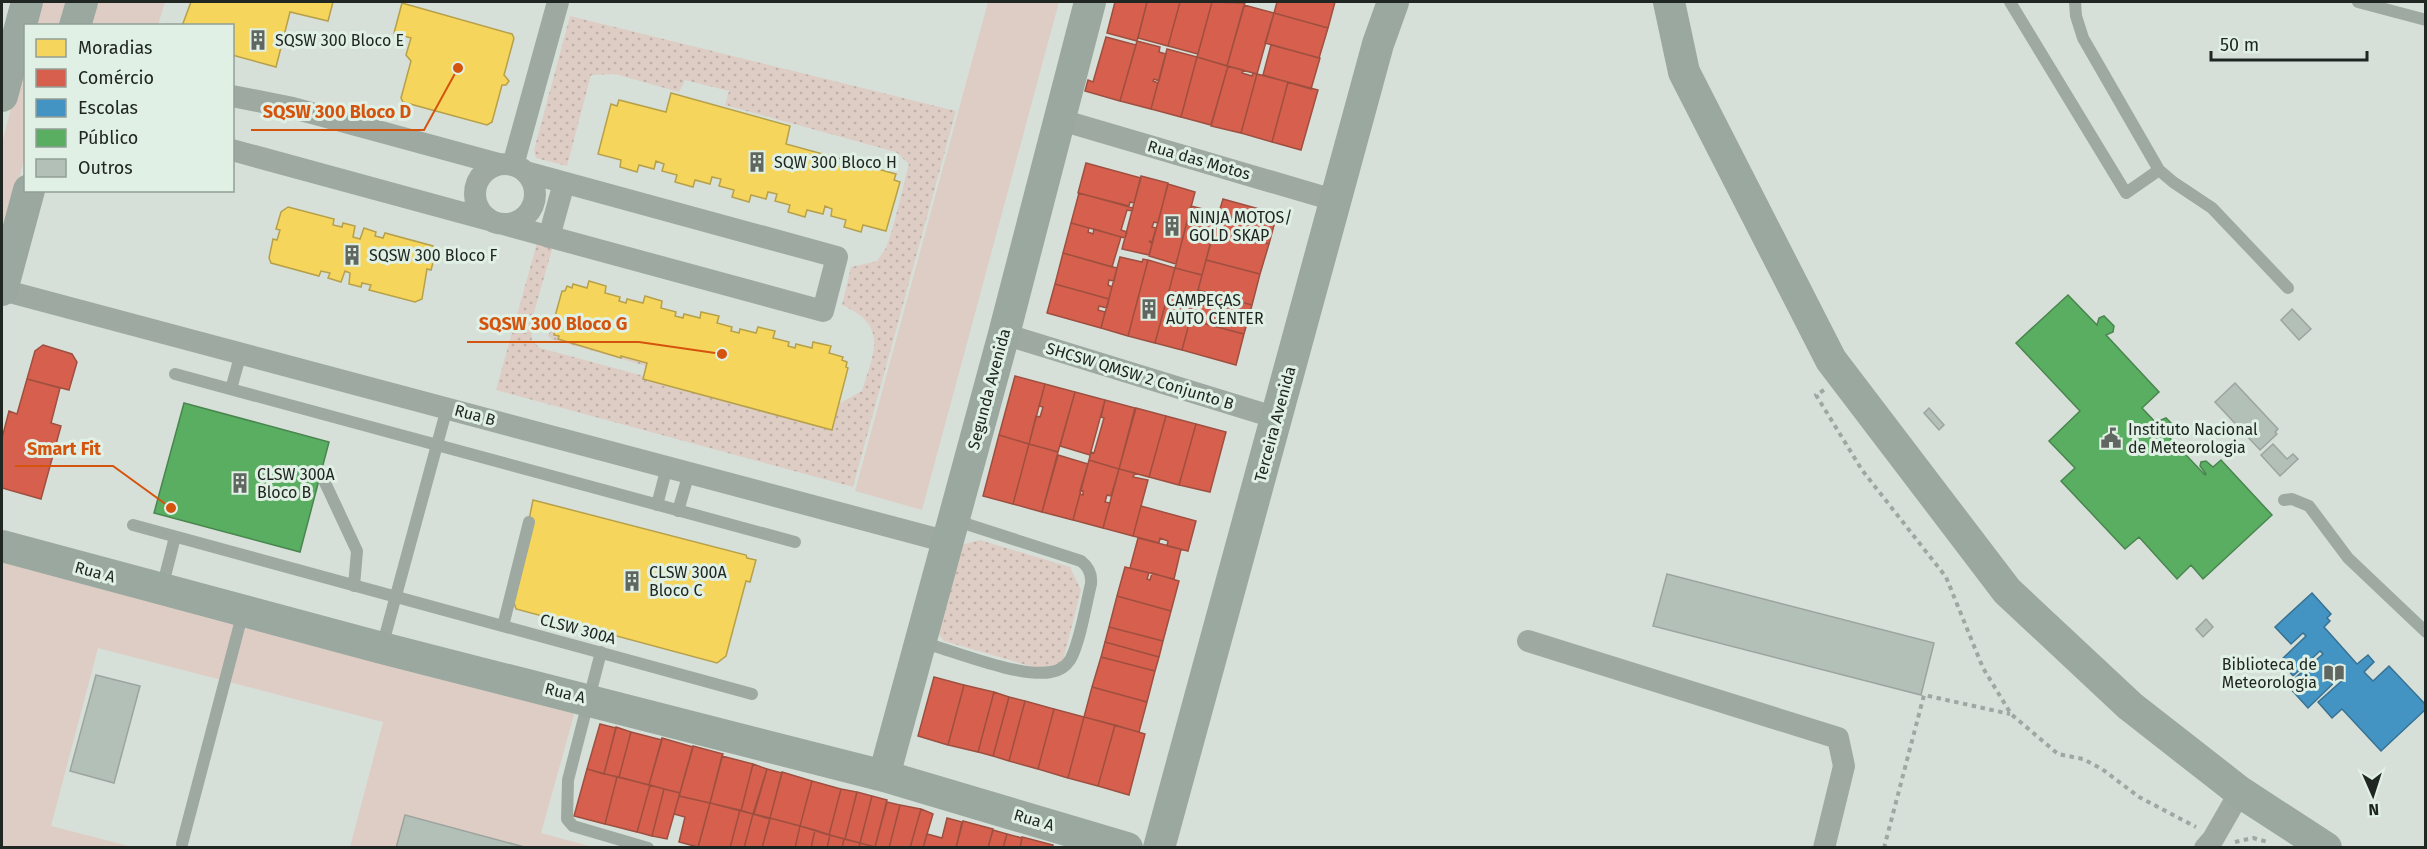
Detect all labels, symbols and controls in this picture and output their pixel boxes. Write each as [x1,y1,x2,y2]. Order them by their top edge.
legend [24,24,234,192]
scale bar [2211,24,2367,62]
building icon: SQSW 300 Bloco E [246,28,270,52]
place label: SQSW 300 Bloco E [275,31,404,50]
text: 50 m [2220,34,2259,56]
text: Moradias [78,37,152,59]
text: Comércio [78,67,154,89]
callout: SQSW 300 Bloco D [251,94,424,130]
text: Escolas [78,97,138,119]
text: SQSW 300 Bloco D [263,101,412,123]
text: Público [78,127,138,149]
street label: Rua das Motos [1145,136,1253,184]
building icon: SQW 300 Bloco H [745,150,769,174]
place label: SQW 300 Bloco H [774,153,897,172]
text: Outros [78,157,133,179]
place label: NINJA MOTOS/ GOLD SKAP [1189,208,1293,245]
building icon: NINJA MOTOS/ GOLD SKAP [1160,214,1184,238]
building icon: SQSW 300 Bloco F [340,243,364,267]
place label: SQSW 300 Bloco F [369,246,497,265]
place label: CAMPEÇAS AUTO CENTER [1166,291,1264,328]
building icon: CAMPEÇAS AUTO CENTER [1137,297,1161,321]
callout: SQSW 300 Bloco G [467,306,639,342]
text: SQSW 300 Bloco G [479,313,627,335]
street label: Segunda Avenida [964,326,1014,452]
street label: SHCSW QMSW 2 Conjunto B [1044,338,1236,414]
street label: Terceira Avenida [1250,364,1300,484]
street label: Rua B [452,400,498,430]
place label: Instituto Nacional de Meteorologia [2128,420,2258,457]
public building icon: Instituto Nacional de Meteorologia [2099,426,2123,450]
callout: Smart Fit [15,430,113,466]
text: Smart Fit [27,438,102,460]
place label: CLSW 300A Bloco B [257,465,336,502]
building icon: CLSW 300A Bloco B [228,471,252,495]
street label: Rua A [73,558,118,587]
place label: CLSW 300A Bloco C [649,563,728,600]
building icon: CLSW 300A Bloco C [620,569,644,593]
street label: CLSW 300A [538,610,619,648]
place label: Biblioteca de Meteorologia [2222,655,2317,692]
library icon: Biblioteca de Meteorologia [2322,661,2346,685]
street label: Rua A [543,679,588,707]
north arrow [2343,765,2403,825]
text: N [2368,800,2380,819]
street label: Rua A [1012,805,1057,835]

